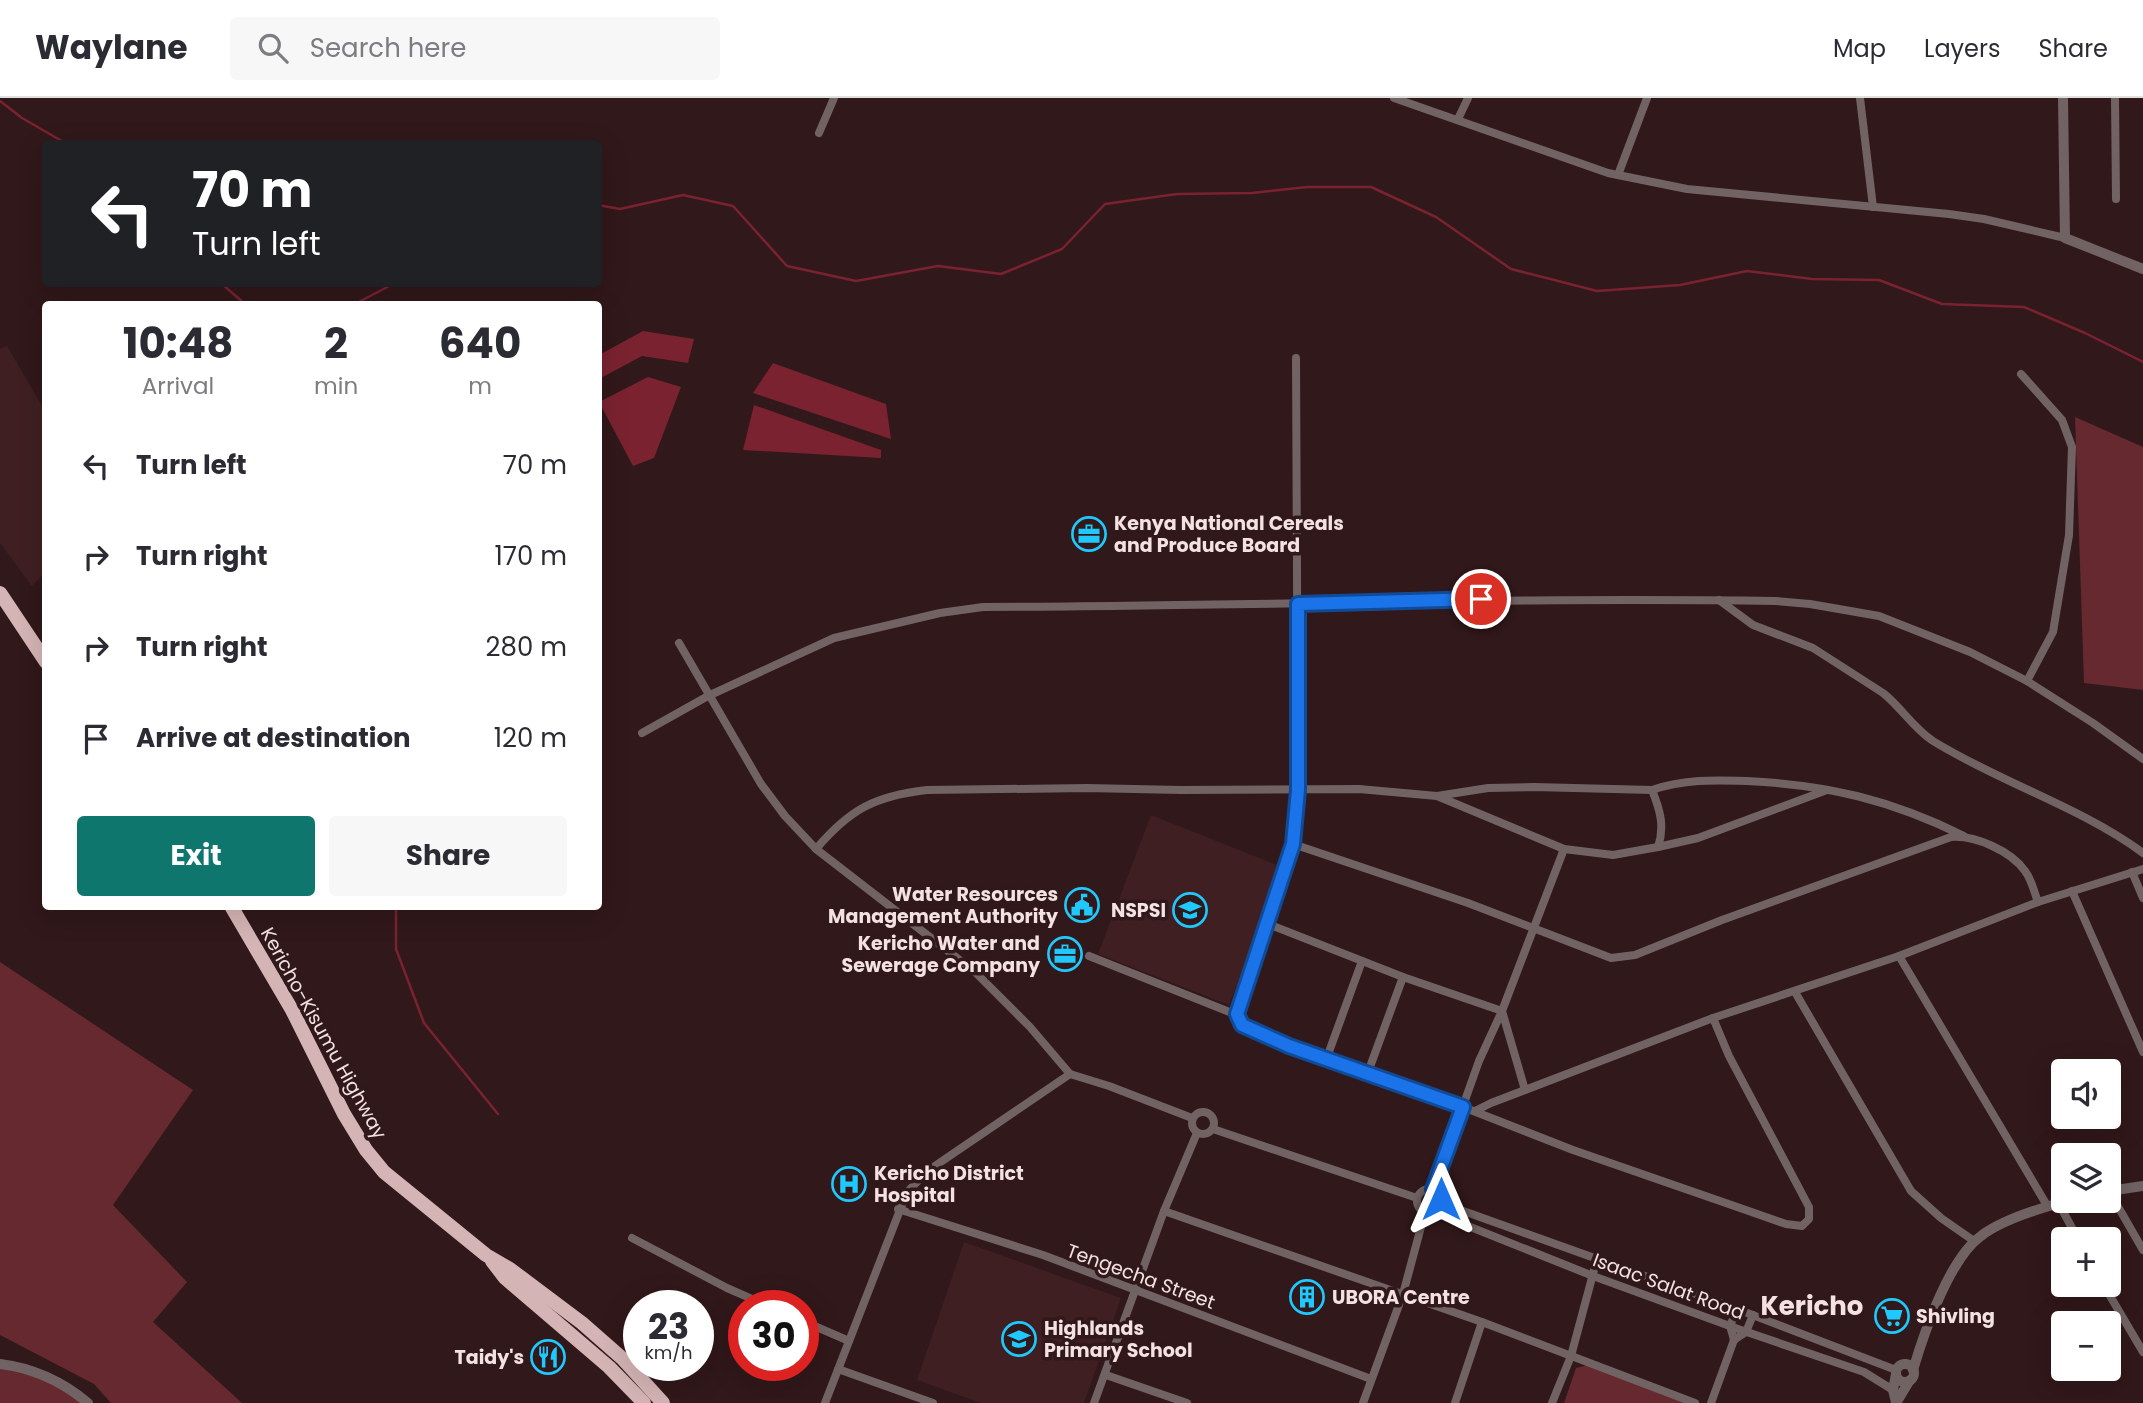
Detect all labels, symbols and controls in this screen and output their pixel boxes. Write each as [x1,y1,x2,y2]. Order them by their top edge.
search box [230,17,720,80]
text: Waylane [35,24,188,71]
icon: search [254,29,292,67]
text: Search here [310,30,466,66]
text: Map [1833,32,1886,65]
text: Layers [1924,32,2000,65]
text: Share [2038,32,2108,65]
text: 70 m [192,156,312,224]
icon: left [77,168,168,259]
text: Turn left [192,221,321,266]
text: 10:48 [123,314,233,373]
text: 2 [324,314,348,373]
text: 640 [439,314,521,373]
text: Arrival [142,370,214,402]
text: min [314,370,358,402]
text: m [468,370,492,402]
icon: left [77,447,115,485]
text: Turn left [136,447,247,483]
text: 70 m [503,447,567,483]
place label: Kenya National Cereals and Produce Board [1114,510,1344,559]
office icon: Kenya National Cereals and Produce Board [1070,515,1108,553]
icon: right [77,538,115,576]
text: Turn right [136,538,268,574]
text: 170 m [494,538,567,574]
pin [1451,569,1511,629]
icon: arrive [1462,580,1500,618]
icon: right [77,629,115,667]
text: Turn right [136,629,268,665]
text: 280 m [486,629,567,665]
icon: arrive [77,720,115,758]
text: Arrive at destination [136,720,411,756]
text: 120 m [494,720,567,756]
button: Exit [77,816,315,896]
button: Share [329,816,567,896]
place label: Water Resources Management Authority [828,881,1059,930]
public building icon: Water Resources Management Authority [1063,886,1101,924]
school or university icon: NSPSI [1171,891,1209,929]
place label: NSPSI [1111,897,1166,924]
street label: Kericho-Kisumu Highway [254,923,393,1144]
place label: Kericho Water and Sewerage Company [841,930,1041,979]
office icon: Kericho Water and Sewerage Company [1046,935,1084,973]
map controls [2051,1059,2121,1381]
button: sound [2051,1059,2121,1129]
button: layers [2051,1143,2121,1213]
place label: Kericho District Hospital [874,1160,1024,1209]
position arrow [1404,1162,1478,1236]
hospital icon: Kericho District Hospital [830,1165,868,1203]
button: + [2051,1227,2121,1297]
street label: Tengecha Street [1063,1237,1219,1316]
street label: Isaac Salat Road [1589,1246,1749,1326]
building icon: UBORA Centre [1288,1278,1326,1316]
place label: UBORA Centre [1332,1284,1470,1311]
district label: Kericho [1761,1288,1863,1324]
speed limit sign: 30 [728,1290,819,1381]
supermarket icon: Shivling [1873,1297,1911,1335]
text: 23 [648,1302,689,1351]
place label: Shivling [1916,1303,1995,1330]
button: − [2051,1311,2121,1381]
place label: Highlands Primary School [1044,1315,1193,1364]
school or university icon: Highlands Primary School [1000,1320,1038,1358]
restaurant icon: Taidy's [529,1338,567,1376]
text: km/h [645,1340,692,1365]
place label: Taidy's [455,1344,524,1371]

